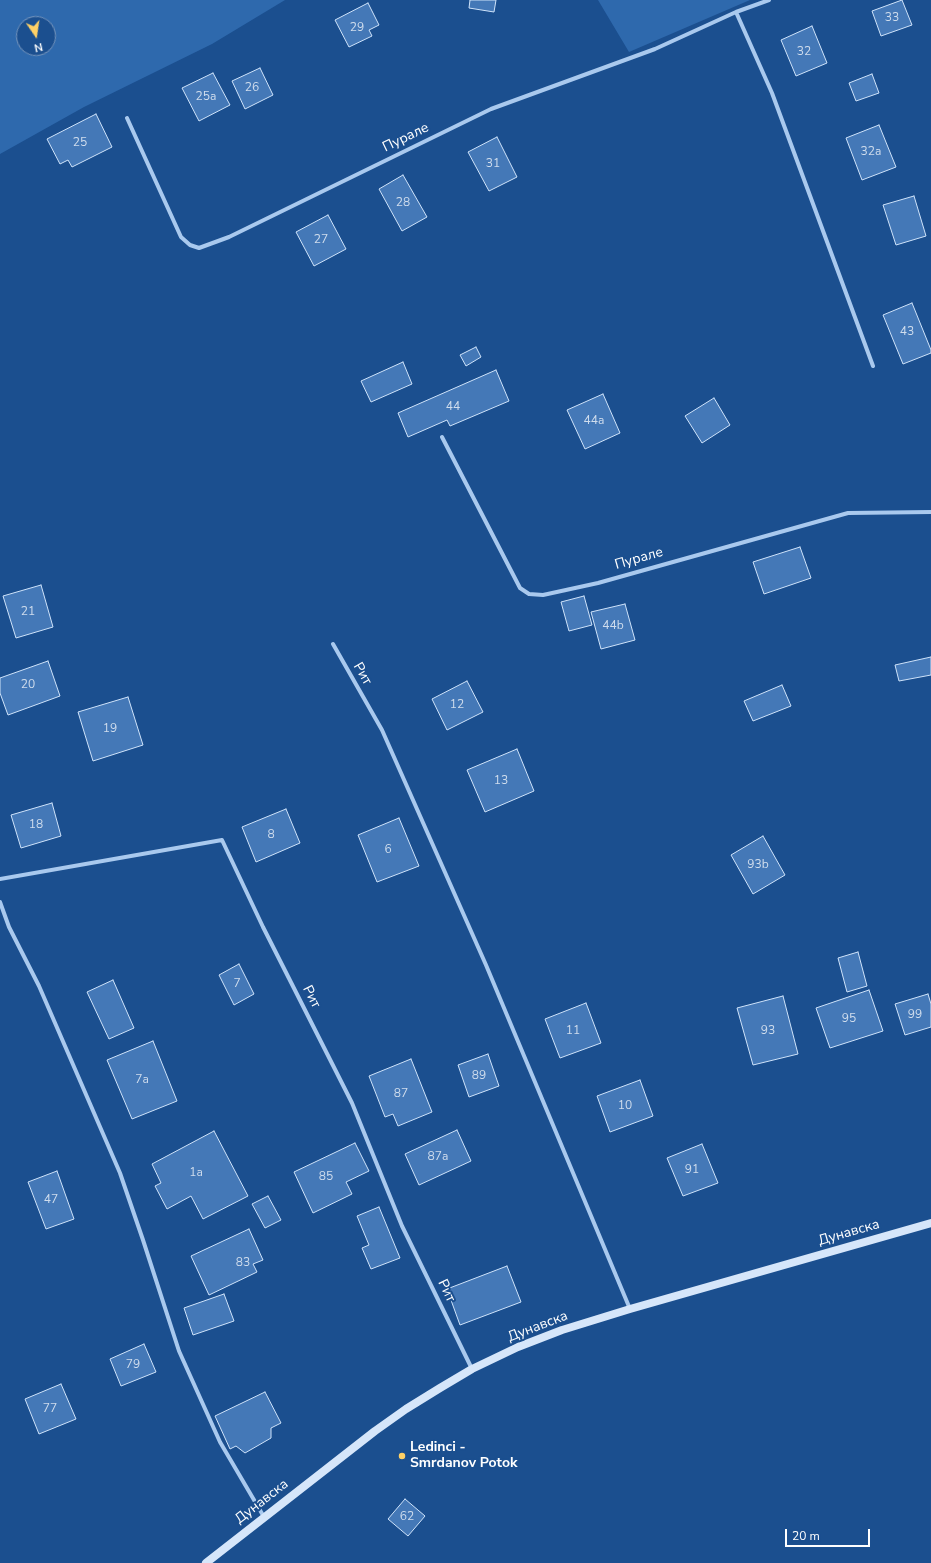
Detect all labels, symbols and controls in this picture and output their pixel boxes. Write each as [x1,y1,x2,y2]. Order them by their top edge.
house number: 33 [885,11,899,25]
north arrow [16,16,56,56]
house number: 29 [350,21,364,35]
text: N [33,39,44,55]
house number: 32 [797,45,811,59]
house number: 26 [245,81,259,95]
house number: 25a [196,90,216,104]
street label: Пурале [380,120,432,156]
house number: 25 [73,136,87,150]
house number: 32a [861,145,881,159]
house number: 31 [486,157,500,171]
house number: 28 [396,196,410,210]
house number: 27 [314,233,328,247]
house number: 43 [900,325,914,339]
house number: 44 [446,400,460,414]
house number: 44a [584,414,604,428]
street label: Пурале [613,544,665,574]
house number: 21 [21,605,35,619]
house number: 44b [602,619,624,633]
street label: Рит [349,660,375,688]
house number: 20 [21,678,35,692]
house number: 12 [450,698,464,712]
house number: 19 [103,722,117,736]
house number: 13 [494,774,508,788]
house number: 18 [29,818,43,832]
house number: 8 [267,828,275,842]
house number: 6 [384,843,392,857]
house number: 93b [747,858,769,872]
house number: 7 [233,977,241,991]
street label: Рит [298,983,324,1011]
house number: 99 [908,1008,922,1022]
house number: 95 [842,1012,856,1026]
house number: 11 [566,1024,580,1038]
house number: 93 [761,1024,775,1038]
house number: 89 [472,1069,486,1083]
house number: 7a [135,1073,149,1087]
house number: 87 [394,1087,408,1101]
house number: 10 [618,1099,632,1113]
house number: 87a [428,1150,448,1164]
house number: 91 [685,1163,699,1177]
house number: 1a [189,1166,203,1180]
house number: 85 [319,1170,333,1184]
house number: 47 [44,1193,58,1207]
street label: Дунавска [816,1216,882,1250]
house number: 83 [236,1256,250,1270]
street label: Рит [433,1277,459,1305]
street label: Дунавска [506,1308,570,1346]
house number: 79 [126,1358,140,1372]
house number: 77 [43,1402,57,1416]
place label: Ledinci - Smrdanov Potok [410,1440,517,1472]
marker: Ledinci - Smrdanov Potok [397,1451,407,1461]
street label: Дунавска [232,1476,292,1528]
house number: 62 [400,1510,414,1524]
scale bar [787,1521,872,1547]
text: 20 m [792,1528,820,1544]

